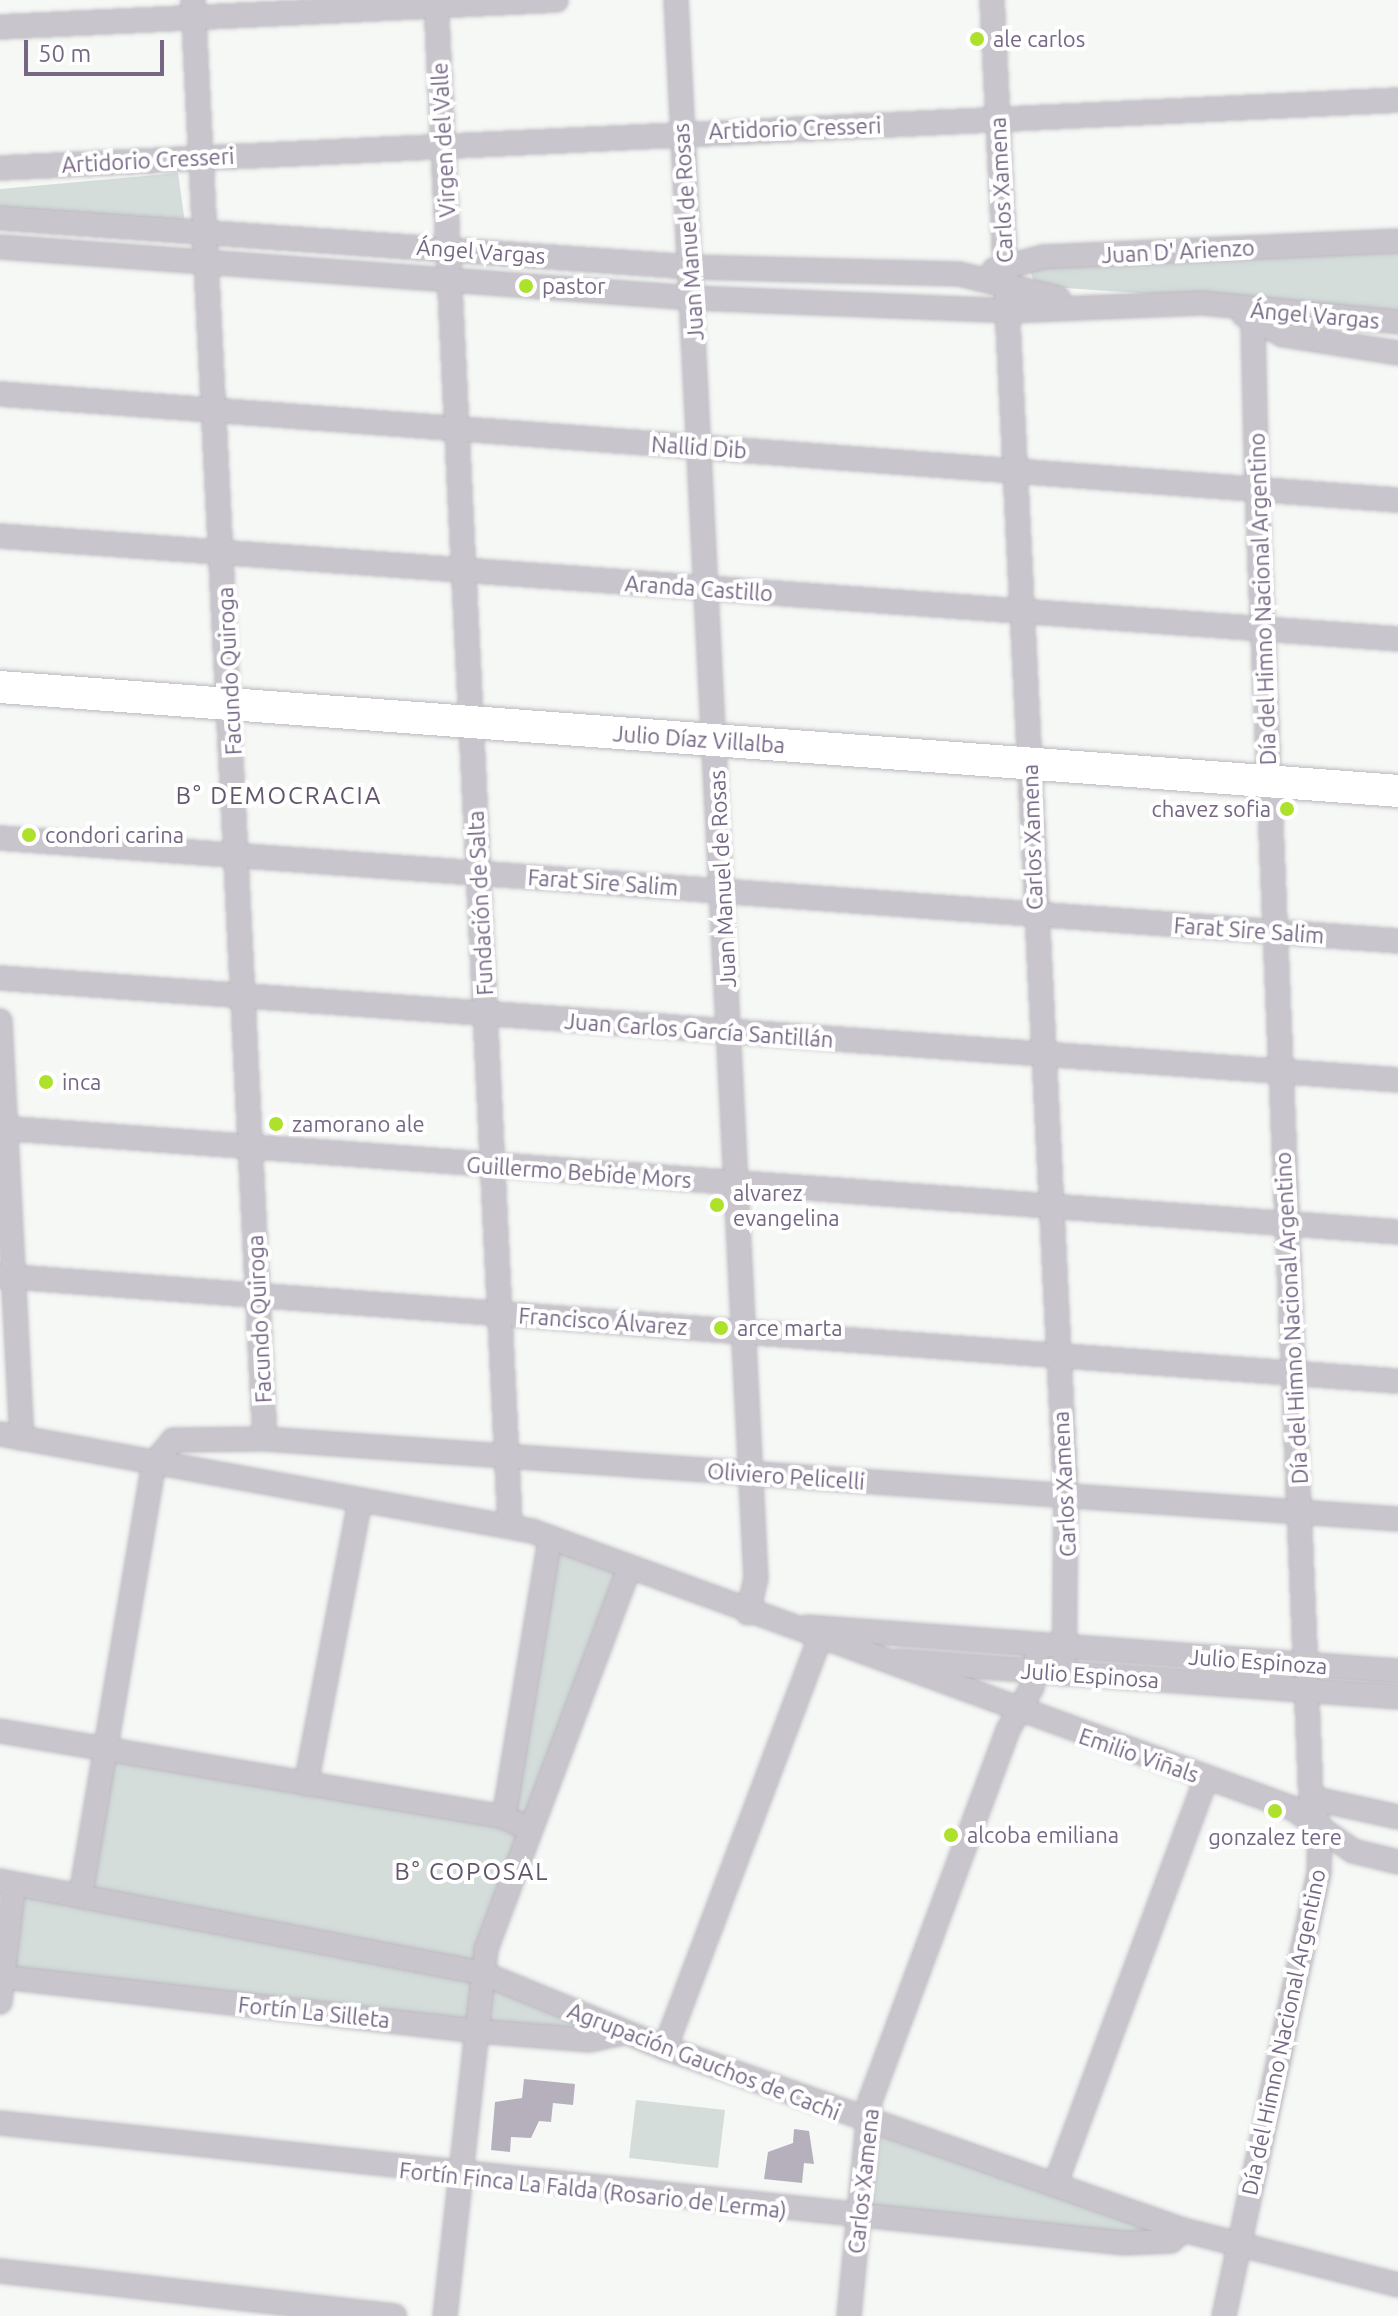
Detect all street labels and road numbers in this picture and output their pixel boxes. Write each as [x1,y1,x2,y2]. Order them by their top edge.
street label: Virgen del Valle [426,62,460,218]
street label: Artidorio Cresseri [708,112,882,144]
street label: Carlos Xamena [984,116,1018,264]
street label: Juan Manuel de Rosas [667,122,709,342]
street label: Artidorio Cresseri [61,142,235,178]
street label: Ángel Vargas [416,233,546,269]
street label: Juan D' Arienzo [1101,234,1255,268]
street label: Ángel Vargas [1250,296,1380,334]
street label: Nallid Dib [650,430,748,464]
street label: Día del Himno Nacional Argentino [1243,432,1281,766]
street label: Aranda Castillo [624,570,774,606]
street label: Facundo Quiroga [211,586,247,756]
street label: Julio Díaz Villalba [612,720,786,758]
street label: Carlos Xamena [1016,763,1048,911]
street label: Juan Manuel de Rosas [703,770,741,988]
street label: Fundación de Salta [462,810,498,996]
street label: Farat Sire Salim [527,864,679,900]
street label: Farat Sire Salim [1173,912,1325,948]
street label: Juan Carlos García Santillán [564,1007,834,1053]
street label: Guillermo Bebide Mors [466,1151,692,1193]
street label: Día del Himno Nacional Argentino [1269,1151,1313,1485]
street label: Facundo Quiroga [241,1234,277,1404]
street label: Francisco Álvarez [518,1302,688,1340]
street label: Carlos Xamena [1047,1410,1081,1558]
street label: Oliviero Pelicelli [706,1457,866,1495]
street label: Julio Espinoza [1188,1643,1328,1679]
street label: Julio Espinosa [1020,1657,1160,1693]
street label: Emilio Viñals [1076,1722,1202,1788]
street label: Día del Himno Nacional Argentino [1236,1867,1330,2197]
street label: Fortín La Silleta [237,1991,391,2033]
street label: Agrupación Gauchos de Cachi [564,1997,844,2125]
street label: Carlos Xamena [842,2107,884,2255]
street label: Fortín Finca La Falda (Rosario de Lerma) [398,2157,788,2223]

